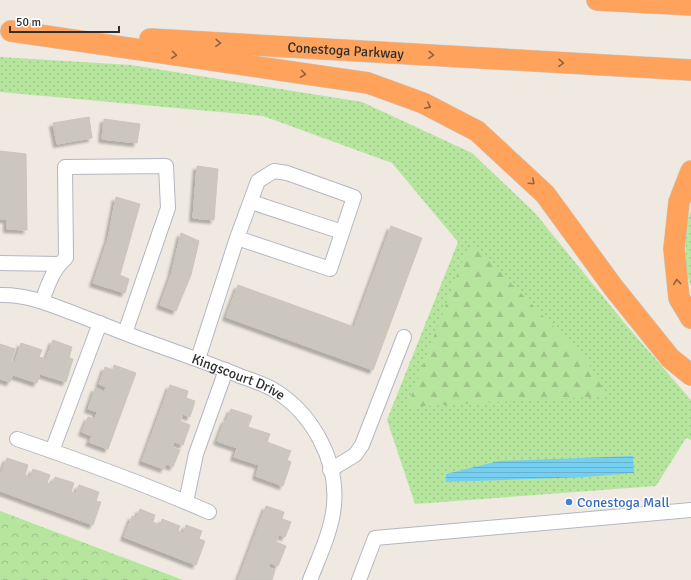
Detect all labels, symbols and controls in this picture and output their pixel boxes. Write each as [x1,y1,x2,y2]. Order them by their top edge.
scale bar [10,8,119,34]
text: 50 m [16,15,41,30]
one-way arrow [215,38,221,47]
street label: Conestoga Parkway [287,39,405,63]
one-way arrow [171,50,177,59]
one-way arrow [428,51,434,60]
one-way arrow [558,58,564,67]
one-way arrow [300,69,306,78]
one-way arrow [424,101,431,109]
one-way arrow [527,177,535,185]
one-way arrow [673,279,682,285]
street label: Kingscourt Drive [189,350,288,404]
place label: Conestoga Mall [577,494,670,511]
marker: Conestoga Mall [564,497,574,507]

